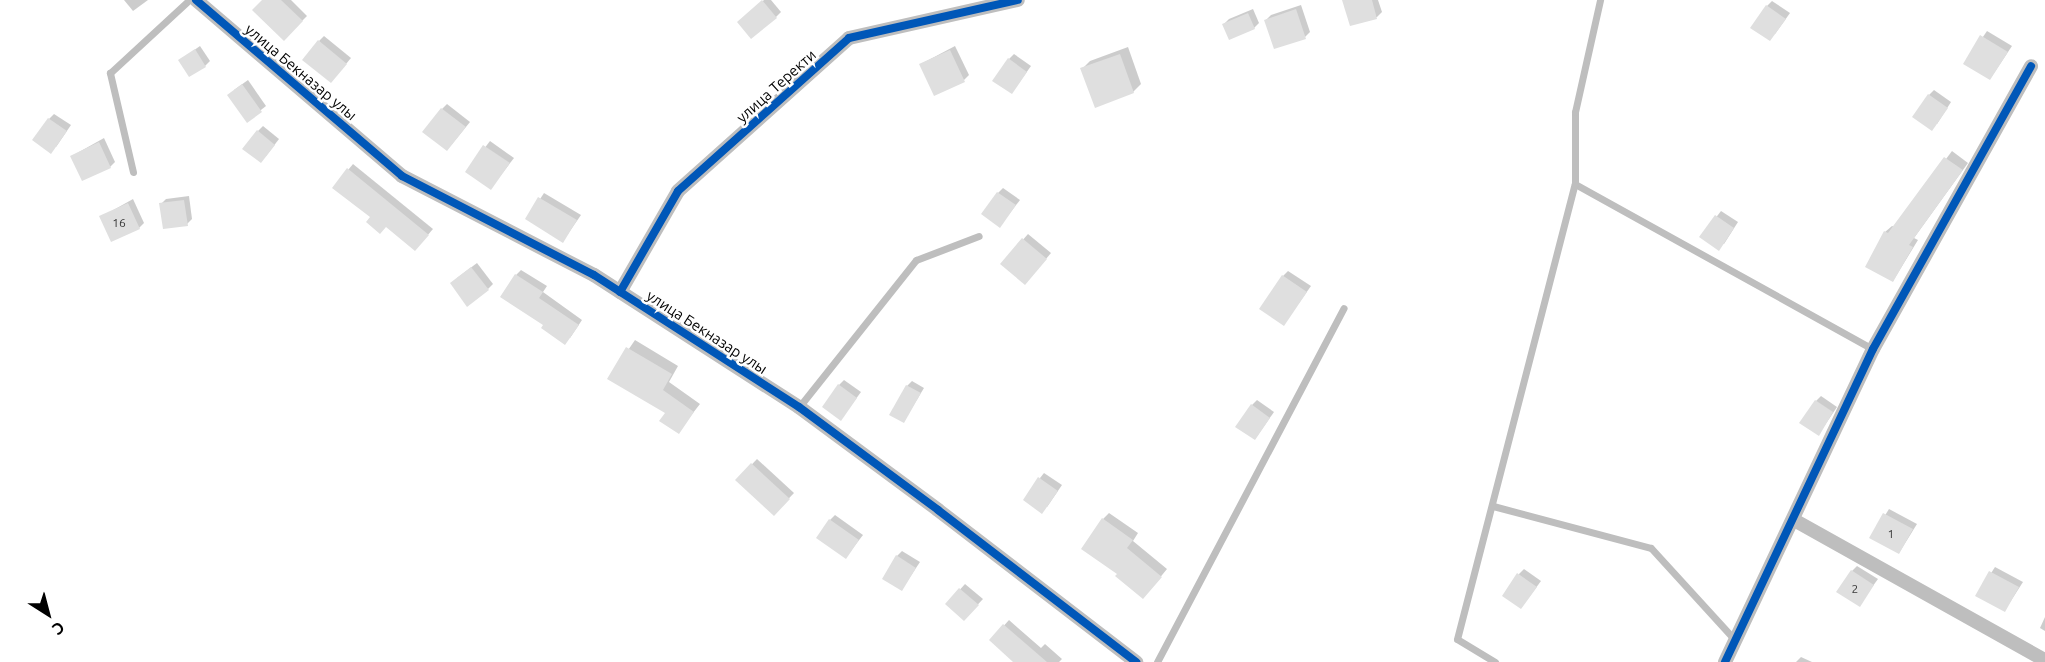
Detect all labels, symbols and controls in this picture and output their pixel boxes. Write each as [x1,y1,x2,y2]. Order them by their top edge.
street label: улица Бекназар улы [242,20,360,124]
street label: улица Теректи [733,46,819,126]
house number: 16 [112,216,126,230]
street label: улица Бекназар улы [643,286,771,378]
house number: 1 [1888,527,1894,541]
house number: 2 [1852,582,1858,596]
north arrow [18,584,78,644]
text: С [49,618,68,639]

